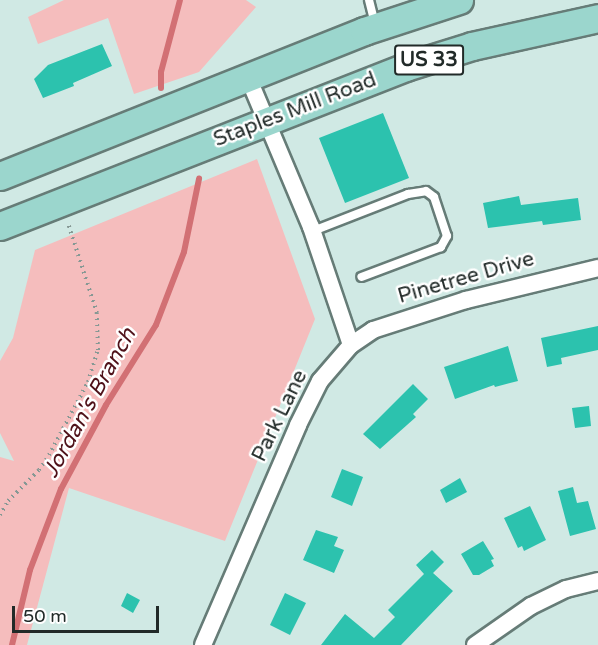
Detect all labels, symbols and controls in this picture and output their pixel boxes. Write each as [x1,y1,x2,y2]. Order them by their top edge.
road number: US 33 [393,43,465,77]
street label: Staples Mill Road [210,67,380,153]
street label: Pinetree Drive [395,247,537,309]
water label: Jordan's Branch [38,324,142,482]
street label: Park Lane [247,366,313,466]
scale bar [15,594,162,632]
text: 50 m [23,605,67,627]

